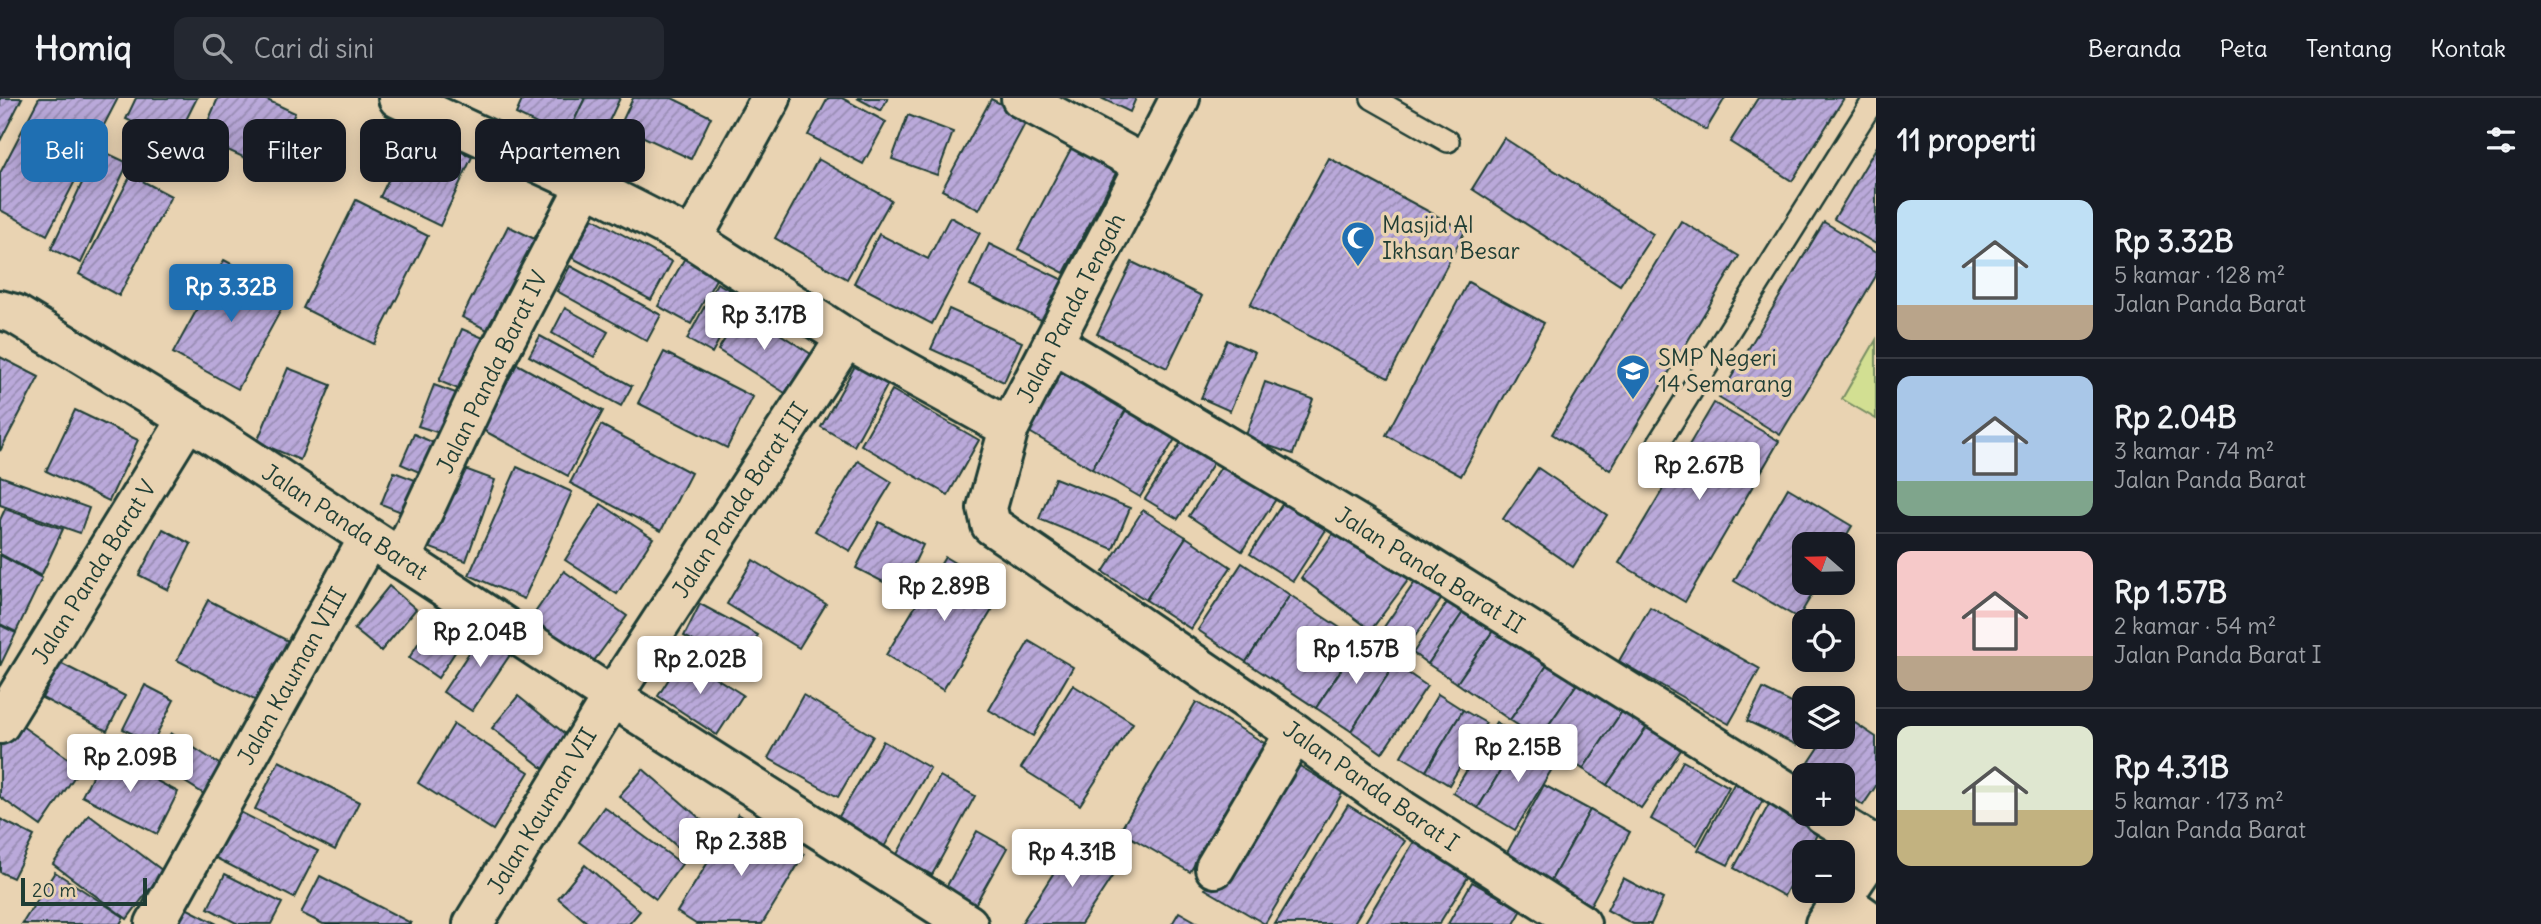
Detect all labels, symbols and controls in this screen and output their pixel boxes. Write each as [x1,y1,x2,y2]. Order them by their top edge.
search box [174,17,664,80]
text: Homiq [35,27,132,69]
icon: search [198,29,236,67]
text: Cari di sini [254,32,374,65]
text: Beranda [2088,33,2181,63]
text: Peta [2219,33,2268,63]
text: Tentang [2306,33,2392,63]
text: Kontak [2430,33,2506,63]
chip: Beli [21,119,108,182]
chip: Sewa [122,119,229,182]
chip: Filter [243,119,346,182]
chip: Baru [360,119,461,182]
chip: Apartemen [475,119,645,182]
text: 11 properti [1897,121,2036,159]
icon: filters [2482,121,2520,159]
street label: Jalan Panda Tengah [1010,208,1131,408]
place label: Masjid Al Ikhsan Besar [1382,210,1520,265]
mosque icon: Masjid Al Ikhsan Besar [1339,219,1377,268]
text: Rp 3.32B [2114,222,2234,260]
icon: home [1953,228,2037,312]
text: 5 kamar · 128 m² [2114,260,2285,289]
pin: Rp 3.32B [159,264,303,324]
street label: Jalan Panda Barat IV [430,266,553,478]
text: Rp 3.32B [185,272,277,301]
text: Jalan Panda Barat [2114,289,2306,318]
pin: Rp 3.17B [692,292,836,352]
text: Rp 3.17B [721,300,807,329]
place label: SMP Negeri 14 Semarang [1658,343,1793,398]
school or university icon: SMP Negeri 14 Semarang [1614,352,1652,401]
street label: Jalan Panda Barat III [665,396,814,603]
text: Rp 2.04B [2114,398,2237,436]
icon: home [1953,404,2037,488]
text: 3 kamar · 74 m² [2114,436,2274,465]
pin: Rp 2.67B [1627,442,1771,502]
text: Rp 2.67B [1654,450,1744,479]
street label: Jalan Panda Barat [257,457,434,586]
text: Jalan Panda Barat [2114,465,2306,494]
street label: Jalan Panda Barat V [25,474,162,669]
street label: Jalan Panda Barat II [1330,500,1530,639]
north arrow [1792,532,1855,595]
map controls [1792,532,1855,903]
pin: Rp 2.89B [872,564,1016,623]
text: Rp 2.89B [898,571,990,600]
text: Rp 1.57B [2114,573,2227,611]
icon: home [1953,579,2037,663]
street label: Jalan Kauman VIII [231,582,352,770]
button: locate [1792,609,1855,672]
pin: Rp 2.04B [408,610,552,669]
text: 2 kamar · 54 m² [2114,611,2276,640]
text: Rp 2.04B [433,617,527,646]
pin: Rp 1.57B [1284,626,1428,686]
text: Rp 1.57B [1313,634,1399,663]
pin: Rp 2.02B [628,636,772,696]
text: Jalan Panda Barat I [2114,640,2321,669]
text: Rp 2.02B [653,644,747,673]
button: layers [1792,686,1855,749]
street label: Jalan Panda Barat I [1278,714,1465,857]
street label: Jalan Kauman VII [480,722,603,899]
pin: Rp 2.15B [1446,724,1590,784]
text: Rp 2.15B [1474,732,1562,761]
pin: Rp 2.09B [58,734,202,794]
text: Rp 2.09B [83,742,177,771]
text: Rp 4.31B [2114,748,2229,786]
icon: home [1953,754,2037,838]
button: + [1792,763,1855,826]
text: 5 kamar · 173 m² [2114,786,2284,815]
text: Jalan Panda Barat [2114,815,2306,844]
pin: Rp 2.38B [669,818,813,878]
text: Rp 2.38B [695,826,787,855]
pin: Rp 4.31B [1000,830,1144,889]
text: Rp 4.31B [1028,837,1116,866]
button: − [1792,840,1855,903]
scale bar [21,875,147,907]
text: 20 m [32,878,76,902]

